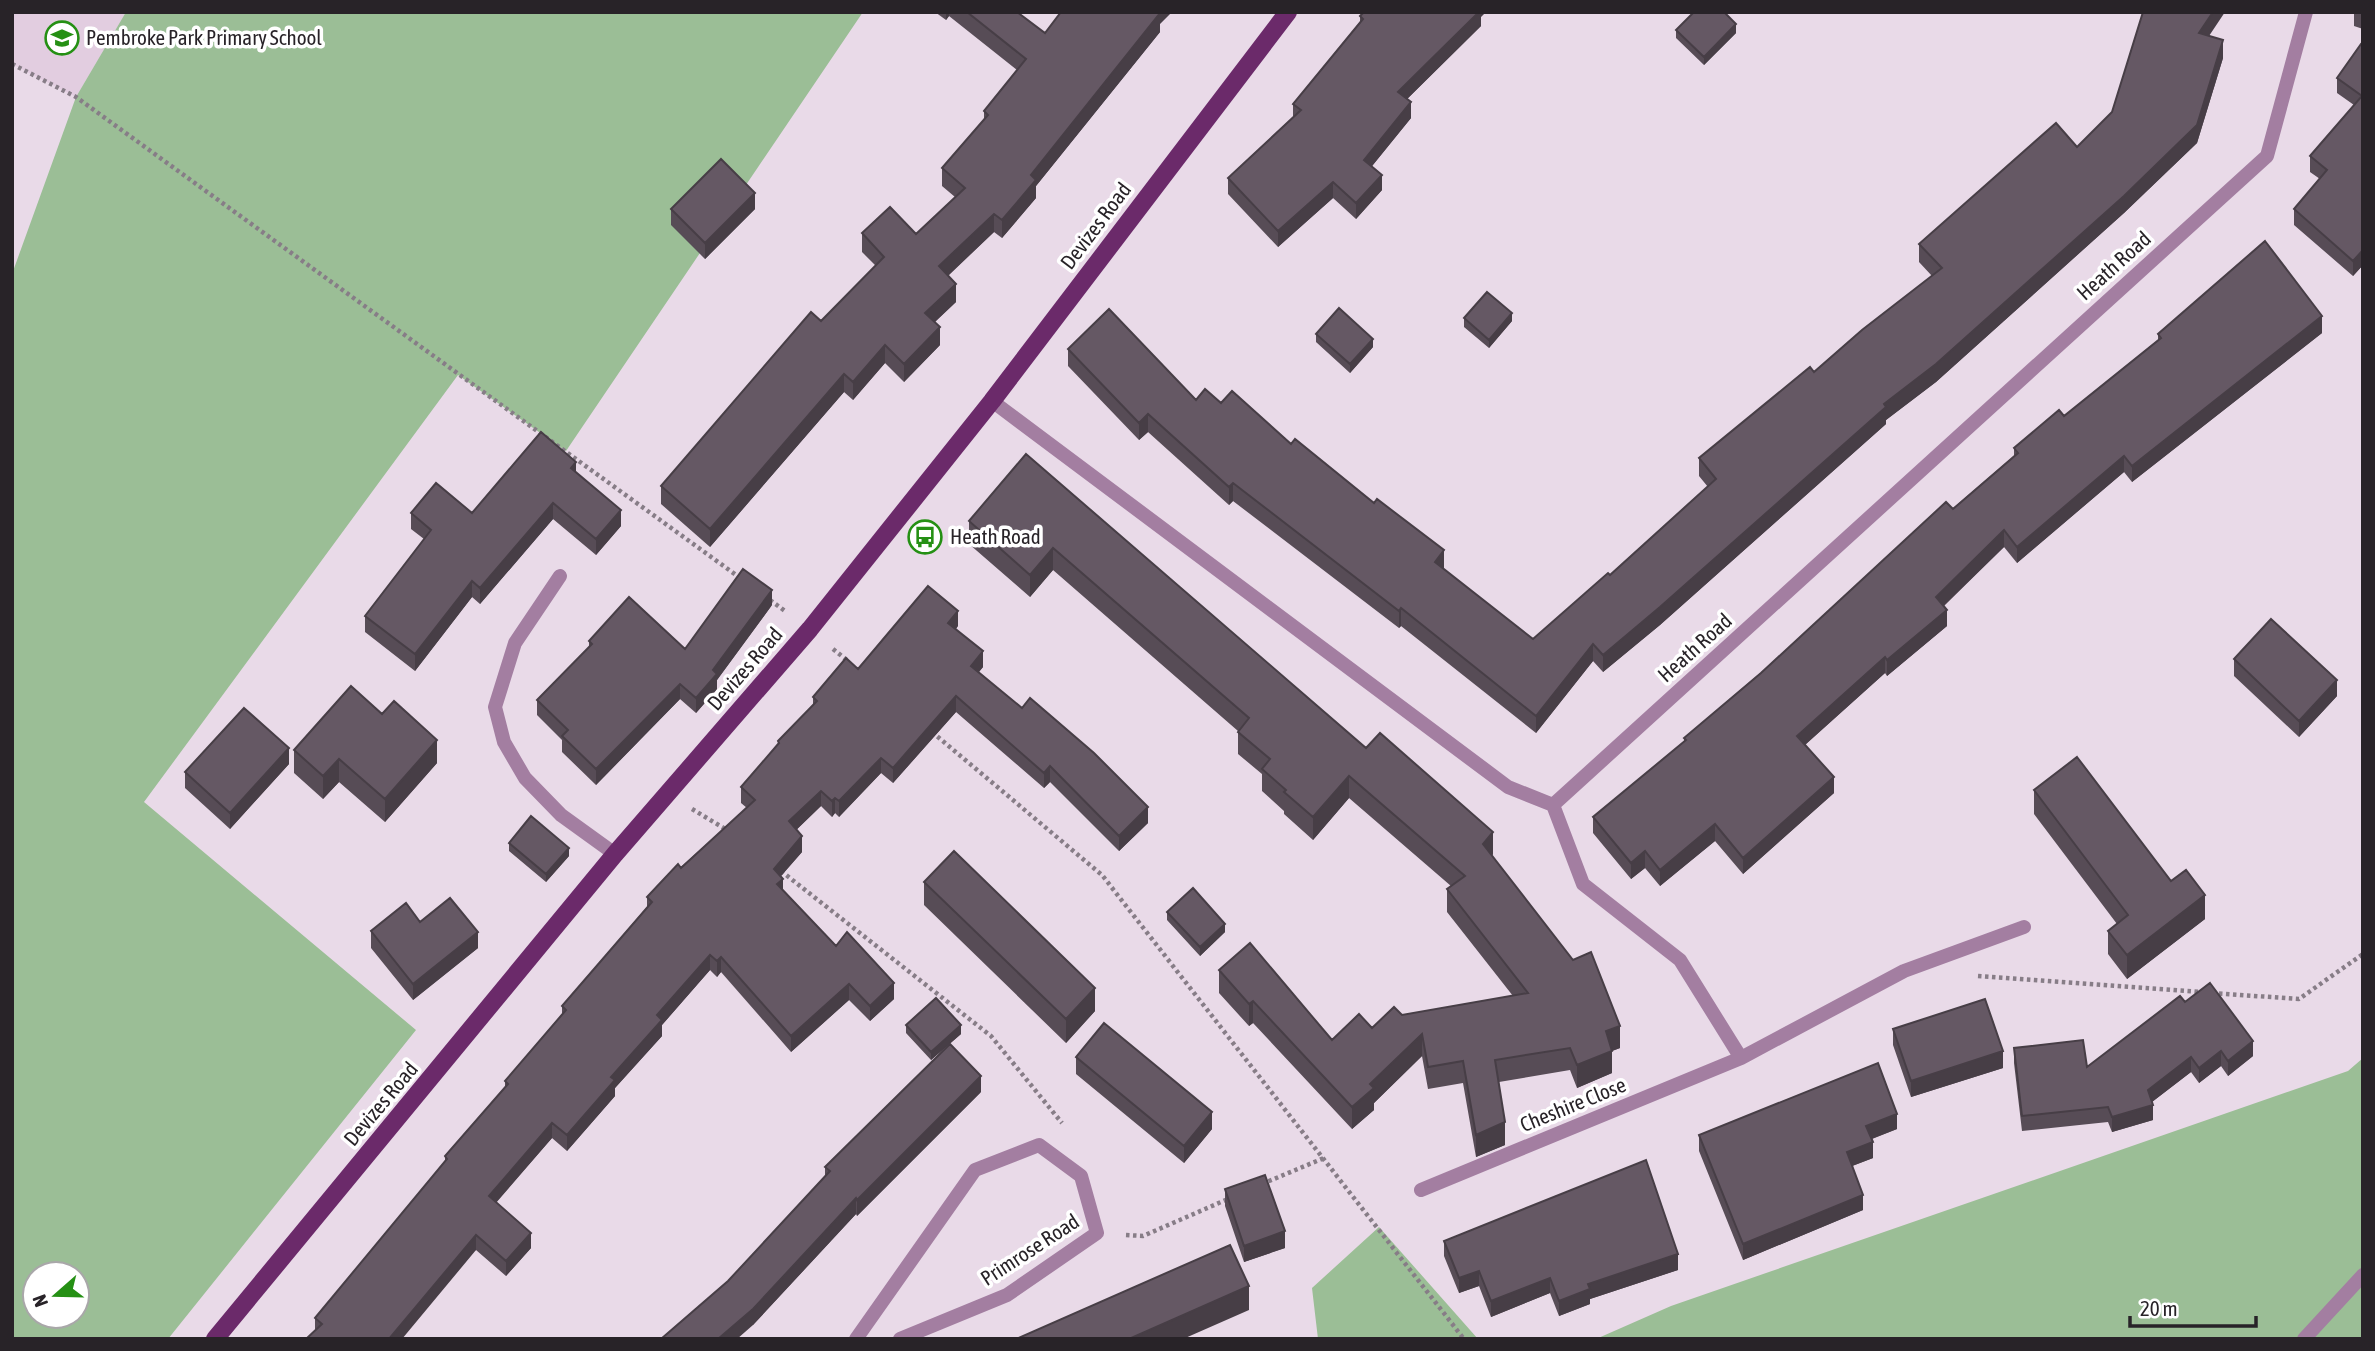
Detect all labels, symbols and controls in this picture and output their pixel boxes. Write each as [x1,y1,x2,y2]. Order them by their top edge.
school or university icon: Pembroke Park Primary School [43,19,81,57]
place label: Pembroke Park Primary School [86,25,322,49]
street label: Devizes Road [1055,178,1135,273]
street label: Heath Road [2072,226,2155,305]
bus stop icon: Heath Road [906,518,944,556]
place label: Heath Road [950,524,1041,548]
street label: Heath Road [1653,608,1736,687]
street label: Devizes Road [702,622,787,715]
street label: Devizes Road [338,1057,422,1150]
street label: Cheshire Close [1516,1072,1629,1136]
street label: Primrose Road [976,1208,1083,1290]
north arrow [21,1260,91,1330]
scale bar [2130,1284,2256,1328]
text: N [28,1292,52,1310]
text: 20 m [2140,1296,2178,1320]

